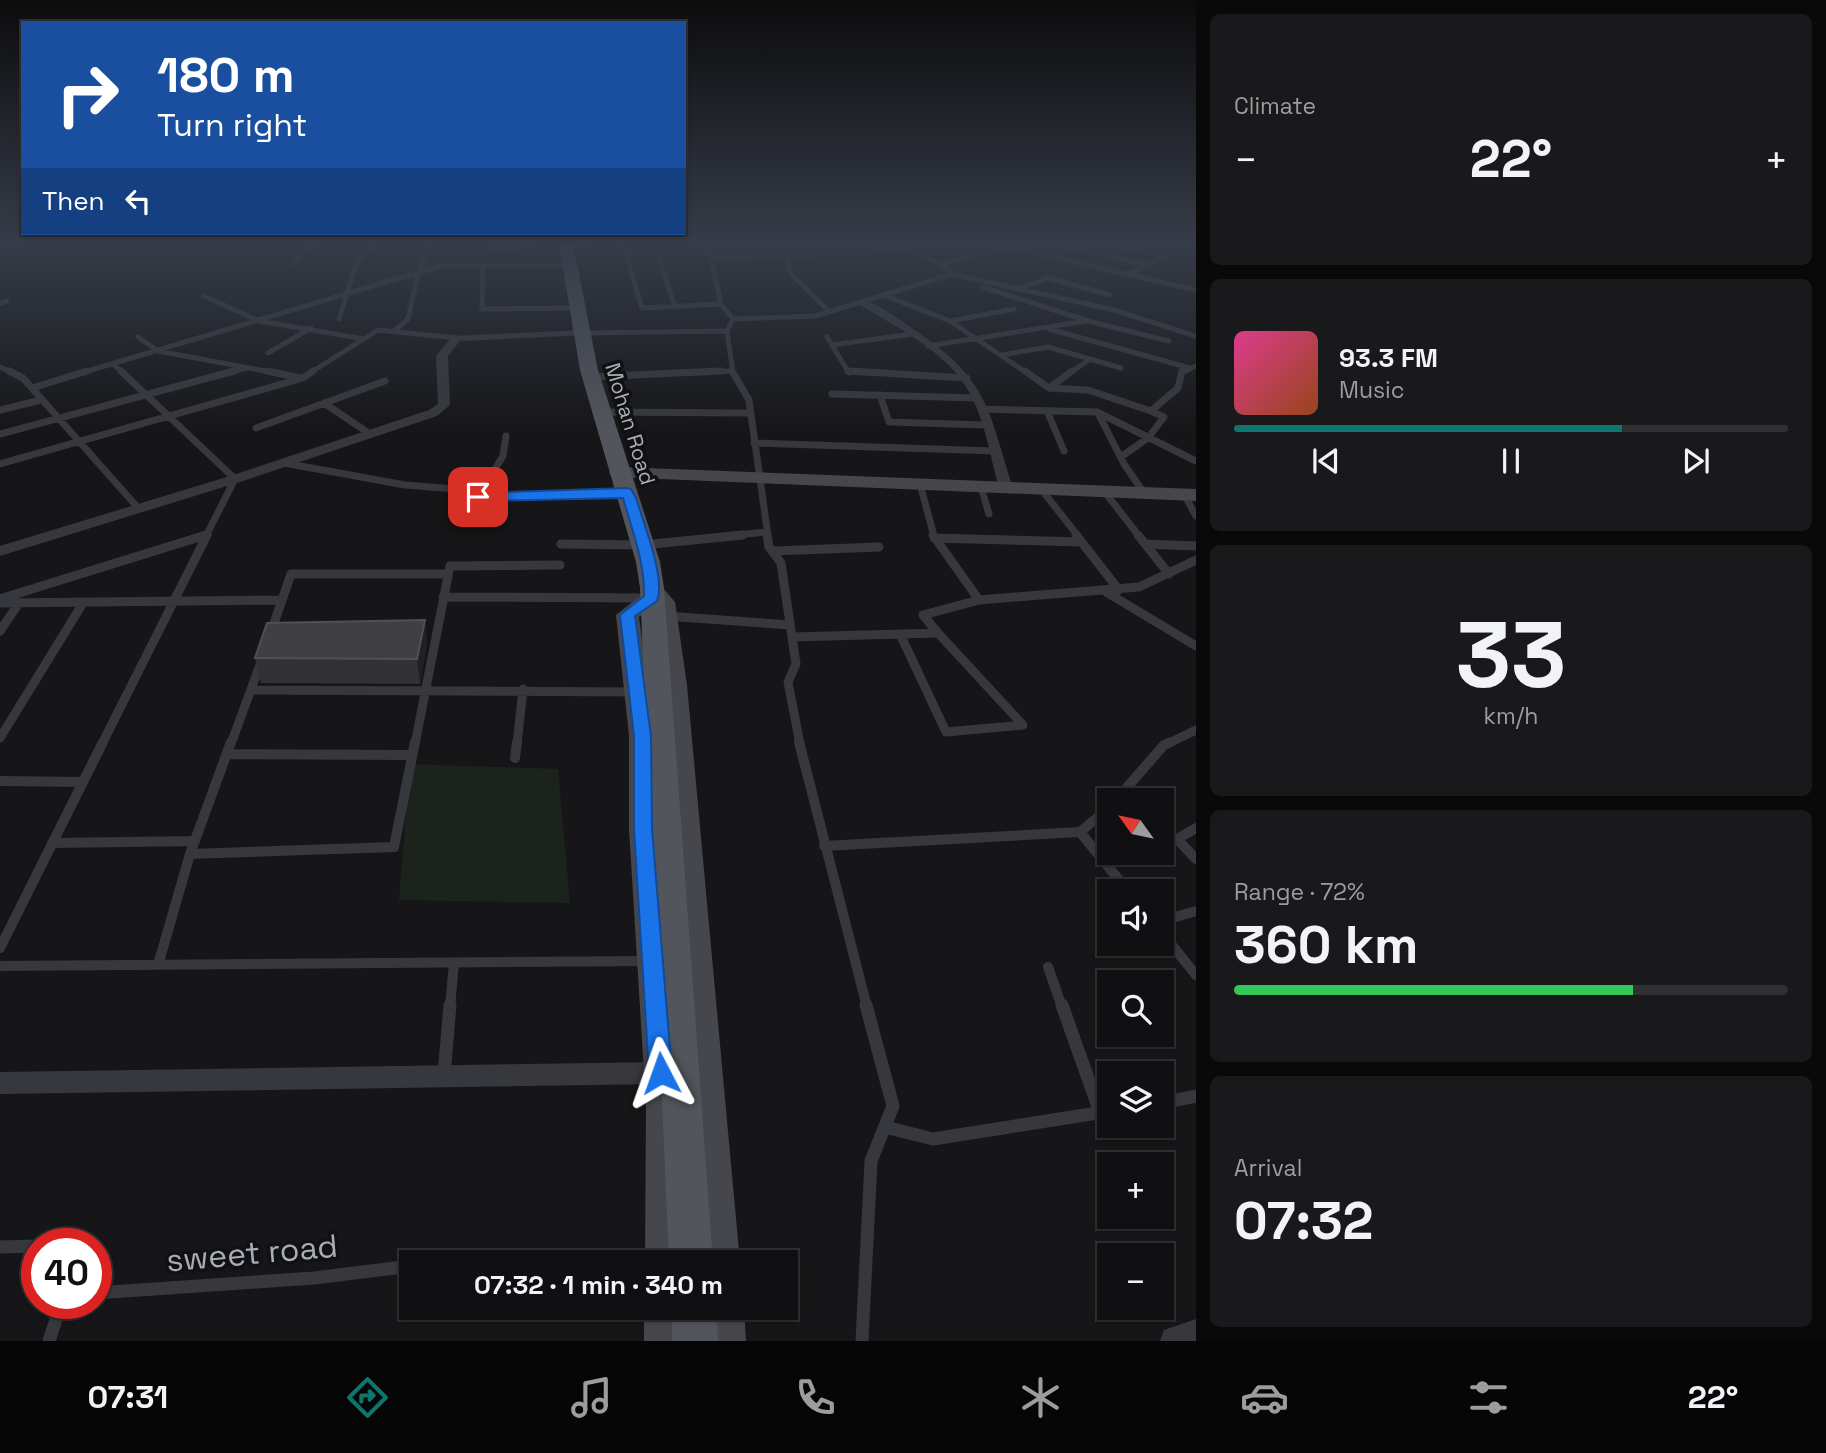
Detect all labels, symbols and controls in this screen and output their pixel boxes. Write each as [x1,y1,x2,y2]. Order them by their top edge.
text: 180 m [157,44,295,106]
icon: right [42,49,133,140]
text: Climate [1234,91,1316,121]
text: Turn right [157,105,307,145]
text: 22° [1470,126,1552,192]
text: − [1234,136,1258,184]
text: + [1764,136,1788,184]
icon: left [119,182,157,220]
text: Then [42,184,105,218]
text: 93.3 FM [1339,341,1438,375]
street label: Mohan Road [599,360,662,488]
text: Music [1339,375,1404,405]
icon: previous [1307,442,1345,480]
icon: pause [1492,442,1530,480]
icon: next [1677,442,1715,480]
pin [448,467,508,527]
icon: arrive [459,478,497,516]
text: 33 [1456,597,1566,714]
text: km/h [1484,701,1538,731]
north arrow [1097,788,1174,864]
map controls [1097,788,1174,1320]
text: Range · 72% [1234,877,1365,907]
button: sound [1097,879,1174,956]
text: 360 km [1234,912,1418,978]
button: search [1097,970,1174,1047]
position arrow [624,1036,698,1110]
button: layers [1097,1061,1174,1138]
button: + [1097,1152,1174,1229]
text: Arrival [1234,1153,1302,1183]
text: 07:32 [1234,1188,1373,1254]
street label: sweet road [165,1226,339,1280]
speed limit sign: 40 [21,1228,112,1319]
button: − [1097,1243,1174,1320]
text: 07:32 · 1 min · 340 m [474,1268,723,1302]
icon: directions [343,1373,392,1422]
icon: music [567,1373,616,1422]
icon: phone [791,1373,840,1422]
icon: climate [1016,1373,1065,1422]
icon: car [1240,1373,1289,1422]
icon: filters [1464,1373,1513,1422]
text: 07:31 [88,1377,168,1417]
text: 22° [1688,1377,1738,1417]

